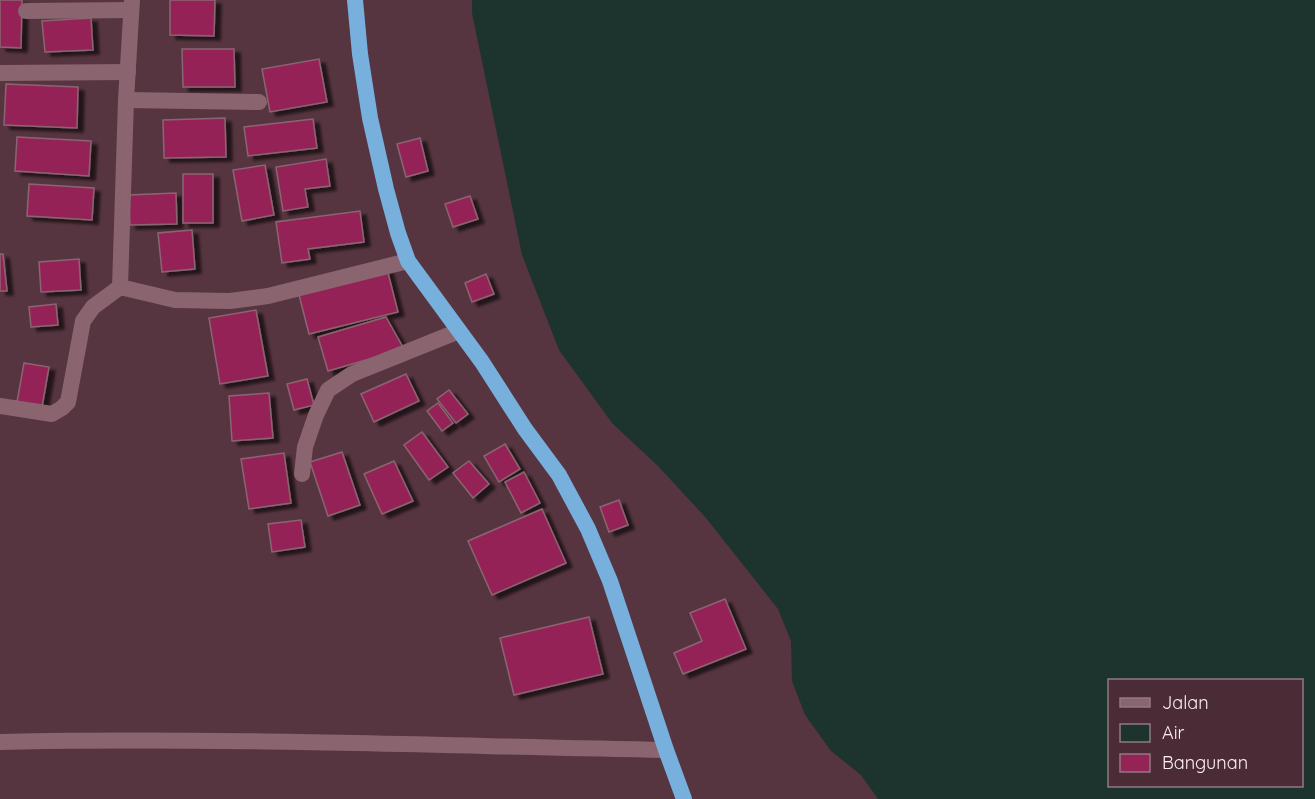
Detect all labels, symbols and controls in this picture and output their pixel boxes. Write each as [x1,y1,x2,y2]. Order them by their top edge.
legend [1108,679,1303,787]
text: Jalan [1162,691,1209,714]
text: Air [1162,721,1184,744]
text: Bangunan [1162,751,1248,774]

